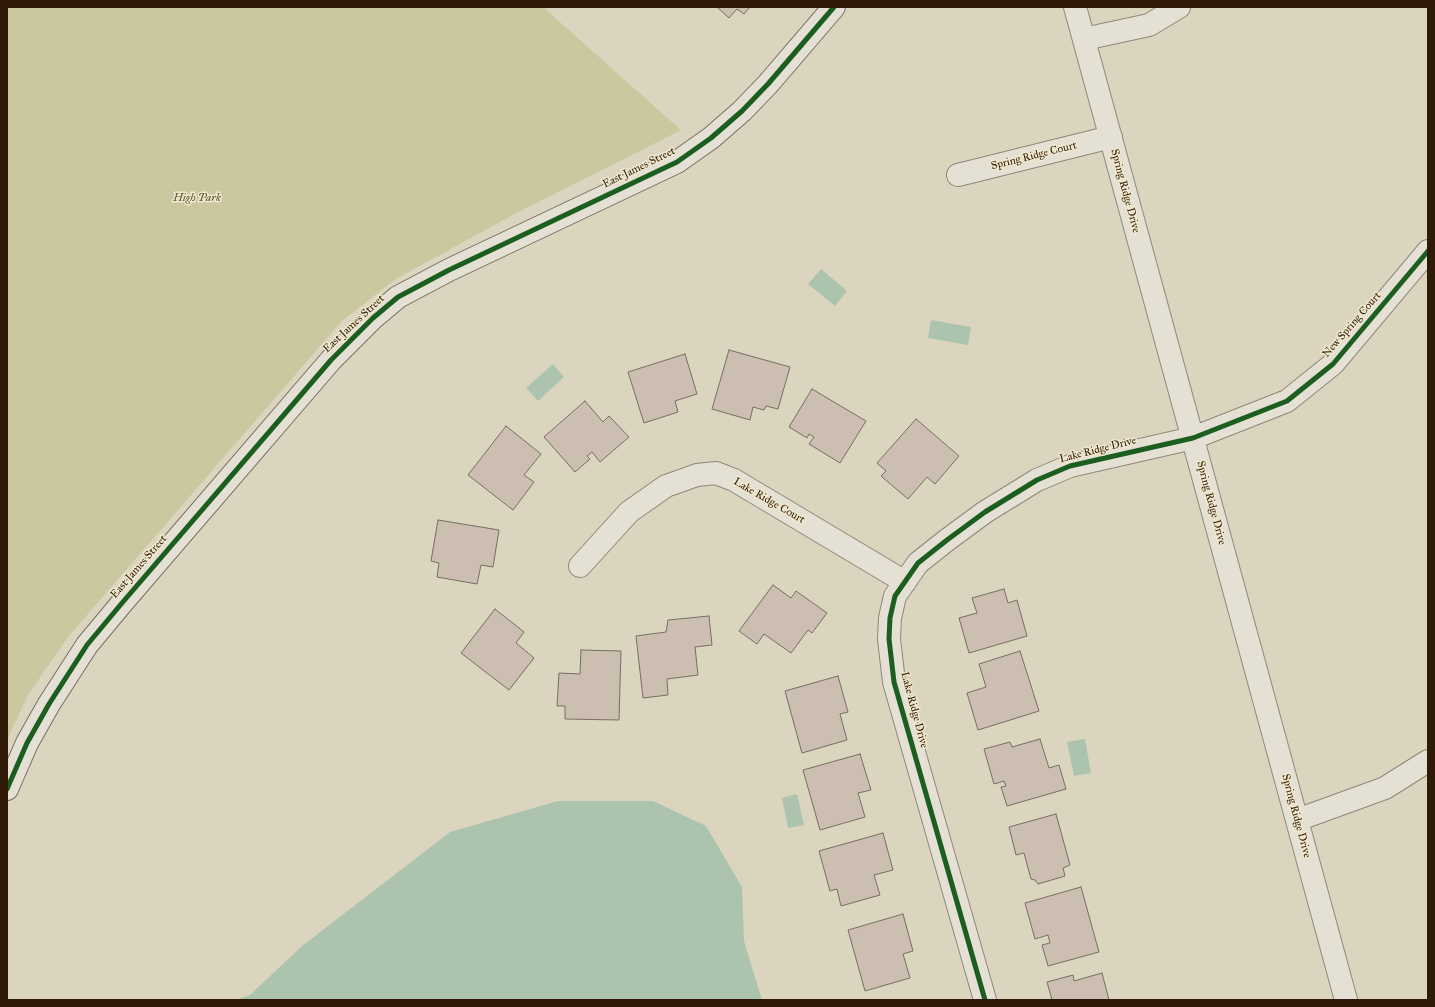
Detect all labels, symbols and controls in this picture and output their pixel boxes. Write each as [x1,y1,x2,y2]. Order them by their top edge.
street label: Spring Ridge Court [990,139,1078,173]
street label: East James Street [601,145,677,191]
street label: Spring Ridge Drive [1107,148,1143,234]
park label: High Park [173,191,221,205]
street label: New Spring Court [1320,289,1384,361]
street label: East James Street [321,292,387,356]
street label: Lake Ridge Drive [1058,434,1138,466]
street label: Spring Ridge Drive [1193,460,1229,546]
street label: Lake Ridge Court [731,475,807,527]
street label: East James Street [108,533,170,601]
street label: Lake Ridge Drive [897,670,931,750]
street label: Spring Ridge Drive [1278,773,1314,859]

